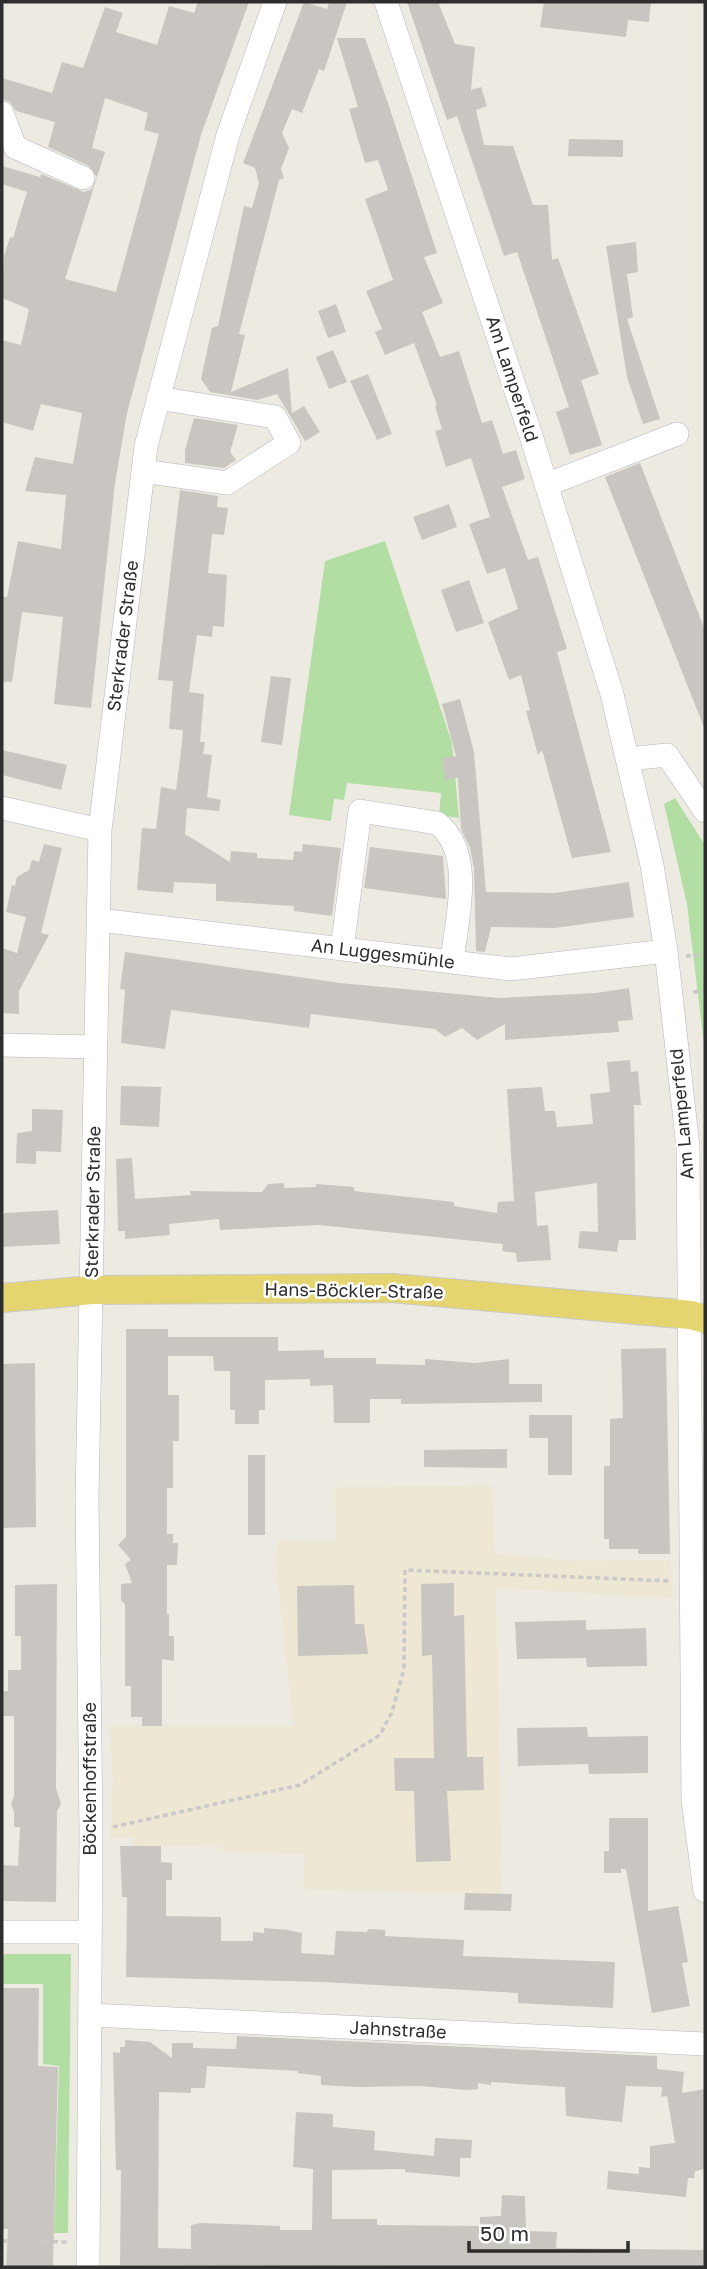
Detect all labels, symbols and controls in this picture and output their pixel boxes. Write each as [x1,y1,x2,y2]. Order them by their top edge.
street label: Am Lamperfeld [482,313,544,445]
street label: Sterkrader Straße [102,559,142,713]
street label: An Luggesmühle [310,933,456,973]
street label: Am Lamperfeld [664,1048,698,1180]
street label: Sterkrader Straße [80,1126,104,1278]
street label: Hans-Böckler-Straße [264,1277,444,1303]
street label: Böckenhoffstraße [78,1702,100,1856]
street label: Jahnstraße [349,2015,447,2043]
scale bar [469,2210,628,2254]
text: 50 m [480,2220,529,2246]

